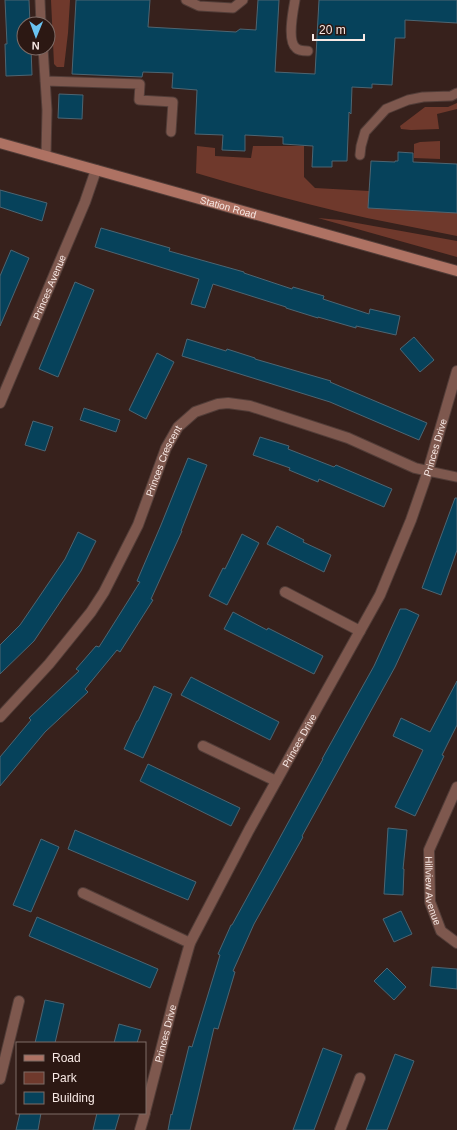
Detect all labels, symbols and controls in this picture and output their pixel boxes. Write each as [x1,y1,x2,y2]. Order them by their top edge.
north arrow [16,16,56,56]
scale bar [313,16,364,42]
text: 20 m [319,23,346,37]
text: N [32,40,40,52]
street label: Station Road [199,194,257,221]
street label: Princes Avenue [31,253,68,321]
street label: Princes Drive [422,417,449,478]
street label: Princes Crescent [144,423,184,498]
street label: Princes Drive [280,712,319,769]
street label: Hillview Avenue [423,856,443,927]
street label: Princes Drive [153,1003,178,1064]
legend [16,1042,146,1114]
text: Road [52,1051,81,1065]
text: Park [52,1071,78,1085]
text: Building [52,1091,95,1105]

